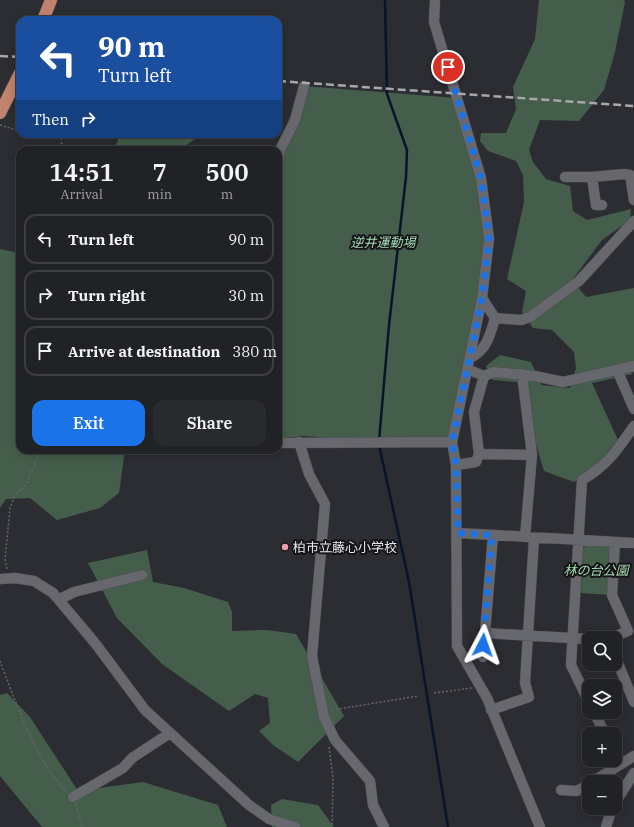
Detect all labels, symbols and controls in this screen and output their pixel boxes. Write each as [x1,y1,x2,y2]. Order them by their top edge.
text: 90 m [98,28,165,65]
icon: left [32,32,84,84]
pin [431,50,465,84]
icon: arrive [437,56,459,78]
text: Turn left [98,64,172,87]
icon: right [77,108,99,130]
text: Then [32,110,69,129]
text: 14:51 [49,156,114,188]
text: 7 [153,156,167,188]
text: 500 [205,156,249,188]
text: Arrival [61,186,103,203]
text: min [147,186,172,203]
text: m [221,186,233,203]
icon: left [34,228,56,250]
text: Turn left [68,230,134,249]
text: 90 m [228,230,264,249]
park label: 逆井運動場 [350,234,417,251]
icon: right [34,284,56,306]
text: Turn right [68,286,146,305]
text: 30 m [228,286,264,305]
icon: arrive [34,340,56,362]
text: Arrive at destination [68,342,220,361]
text: 380 m [232,342,277,361]
button: Exit [32,400,145,446]
button: Share [153,400,266,446]
place label: 柏市立藤心小学校 [293,539,397,556]
marker: 柏市立藤心小学校 [280,542,290,552]
park label: 林の台公園 [563,562,630,579]
position arrow [462,624,504,666]
map controls [582,631,622,815]
button: search [582,631,622,671]
button: layers [582,679,622,719]
button: + [582,727,622,767]
button: − [582,775,622,815]

